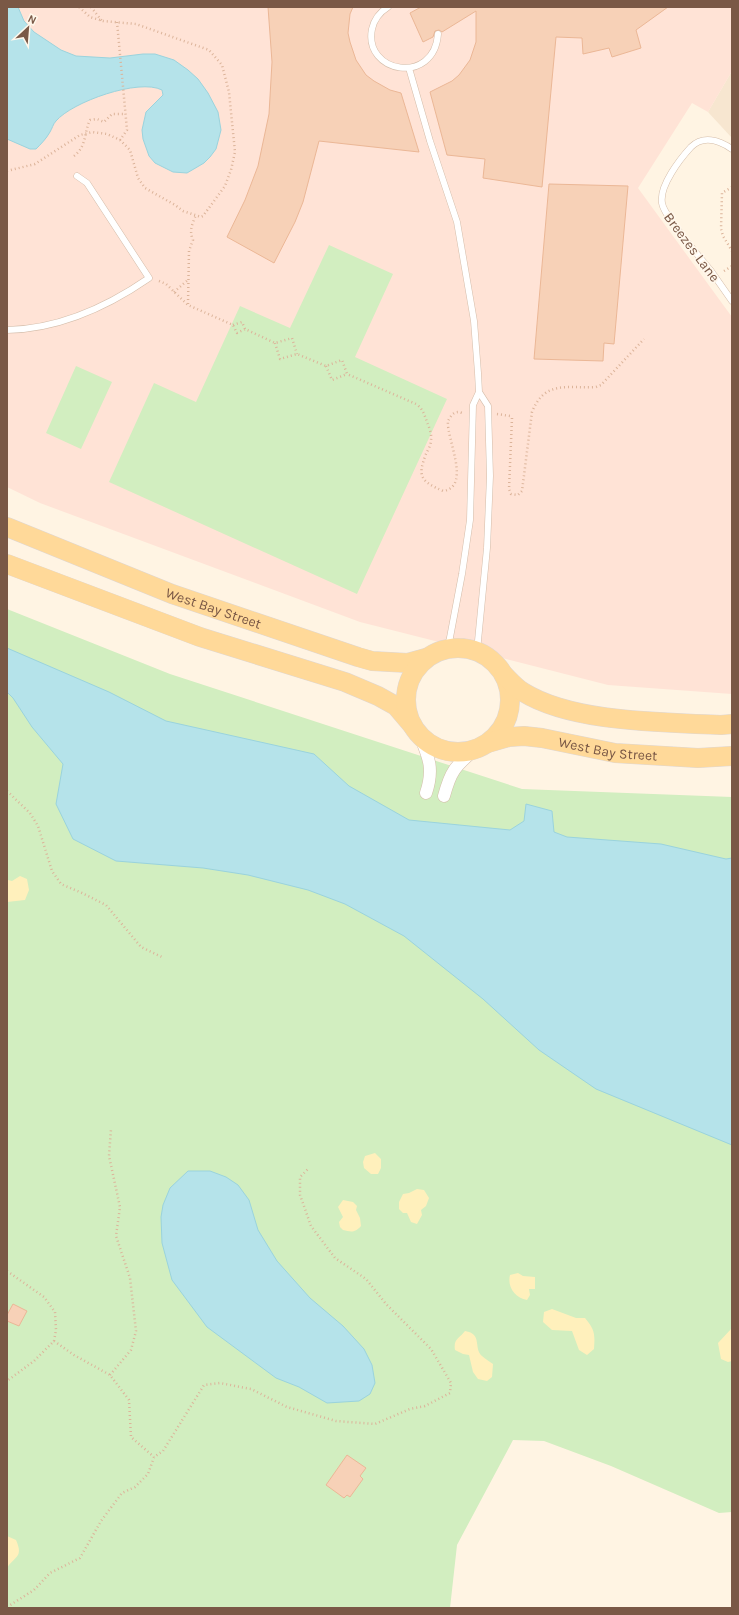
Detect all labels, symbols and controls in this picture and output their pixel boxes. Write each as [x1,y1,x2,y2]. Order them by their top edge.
north arrow [8,8,48,48]
text: N [26,12,39,27]
street label: Breezes Lane [660,209,723,285]
street label: West Bay Street [163,584,264,633]
street label: West Bay Street [557,734,658,765]

